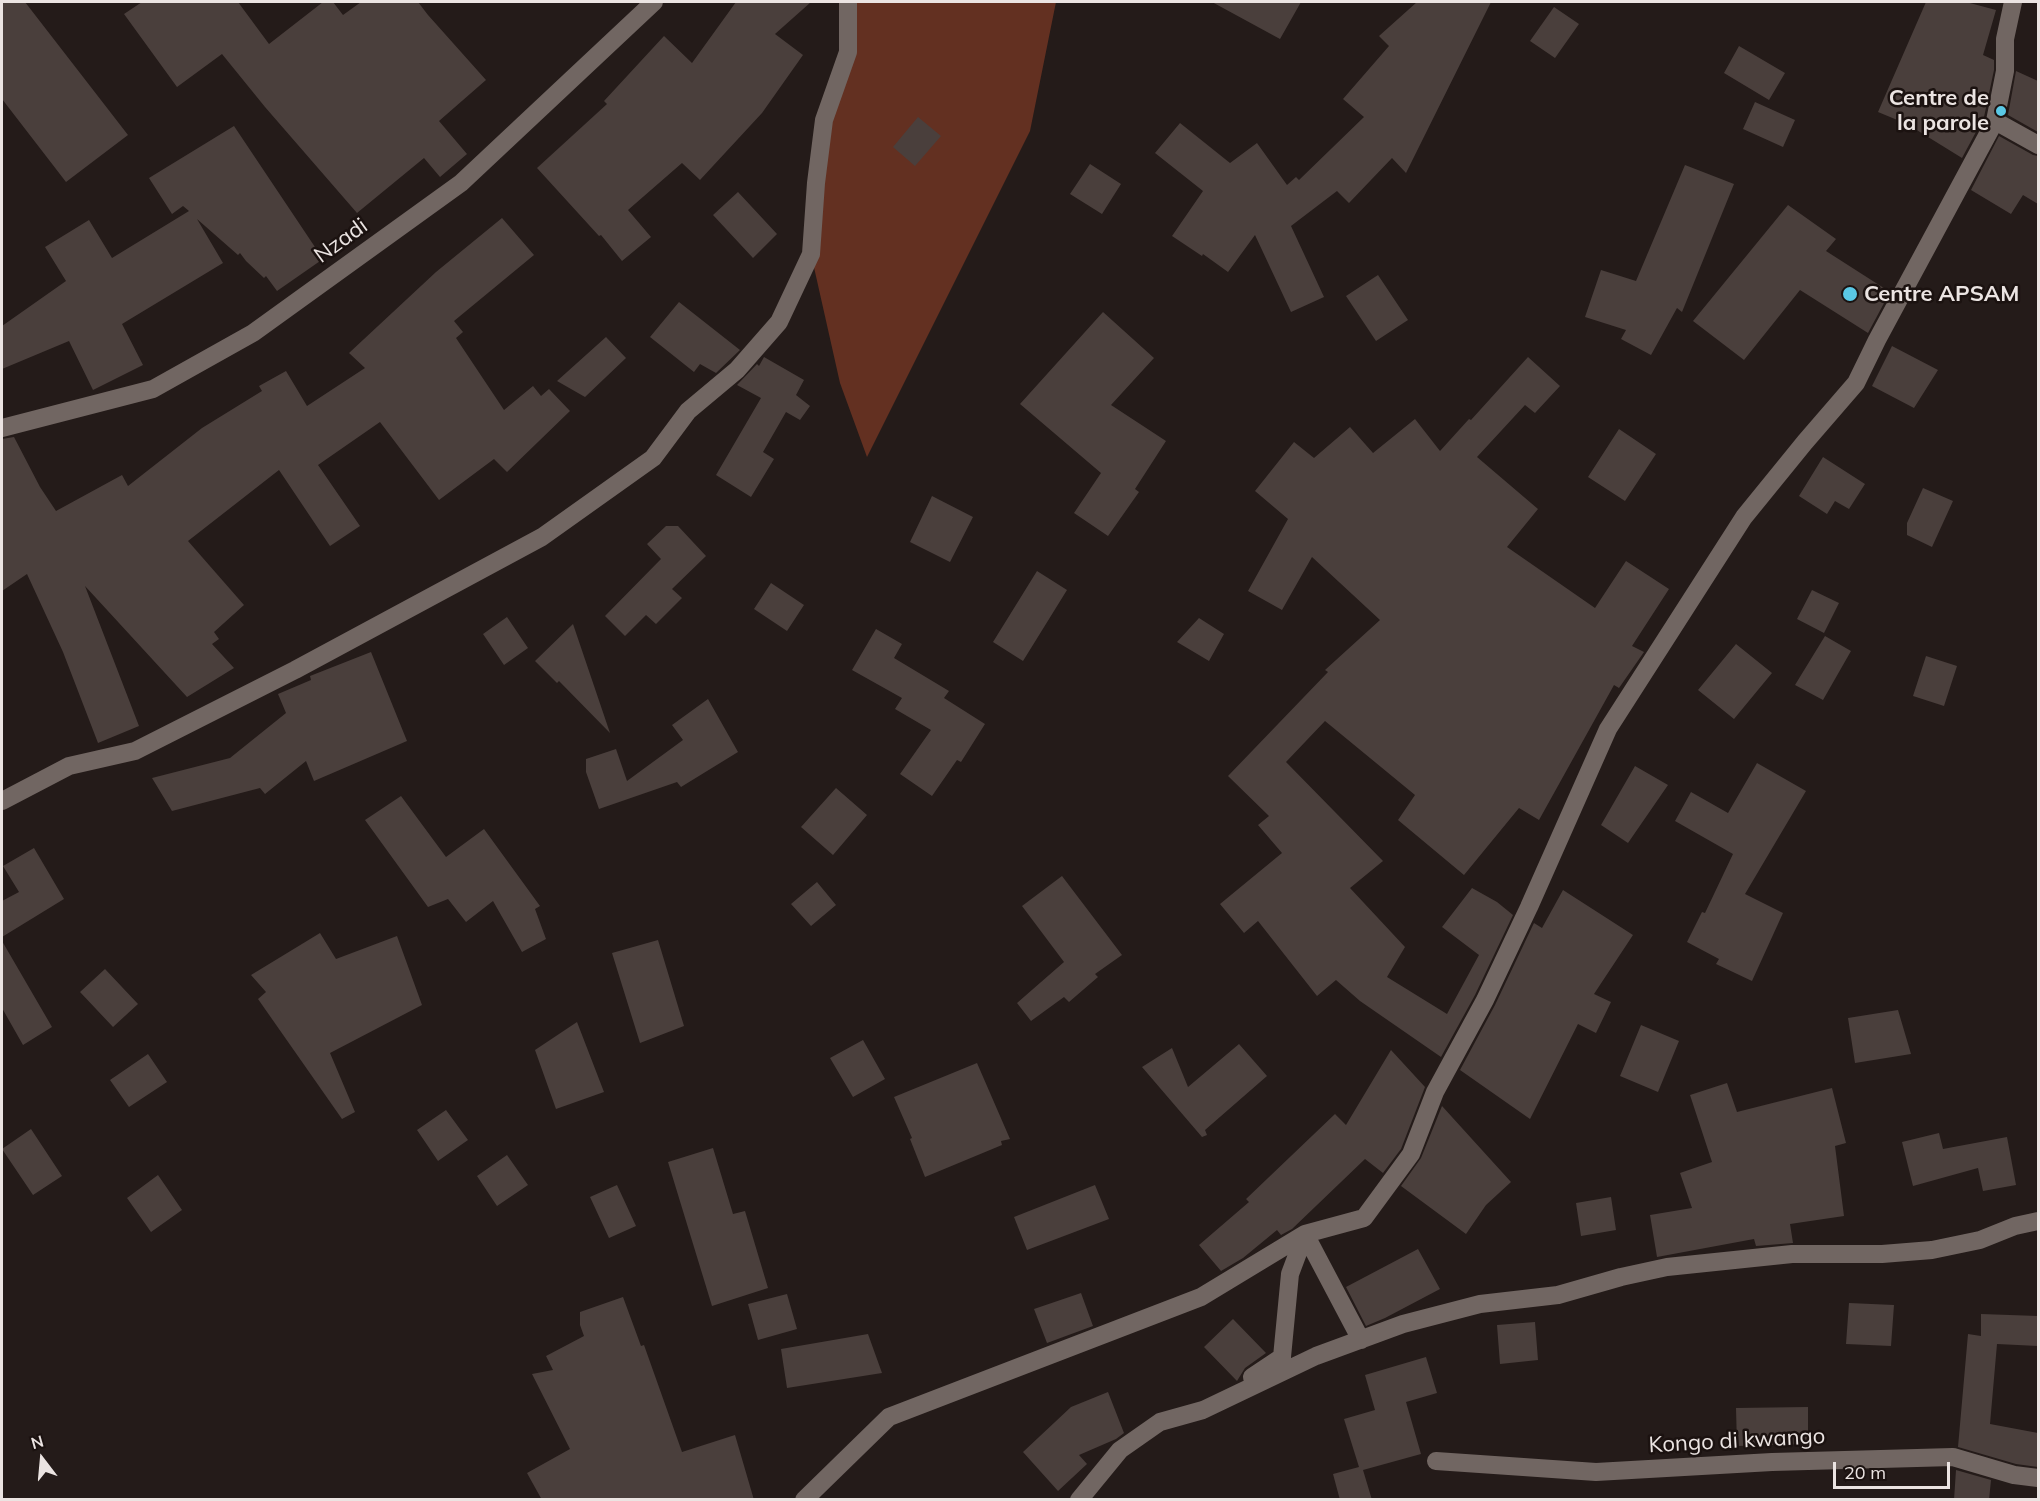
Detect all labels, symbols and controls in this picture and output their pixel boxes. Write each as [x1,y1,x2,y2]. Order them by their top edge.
place label: Centre de la parole [1889,85,1989,136]
marker: Centre de la parole [1994,104,2008,118]
street label: Nzadi [309,213,373,269]
place label: Centre APSAM [1864,281,2019,307]
marker: Centre APSAM [1841,285,1859,303]
street label: Kongo di kwango [1648,1423,1826,1459]
north arrow [12,1429,72,1489]
text: N [28,1430,46,1453]
scale bar [1836,1450,1953,1488]
text: 20 m [1844,1461,1886,1484]

